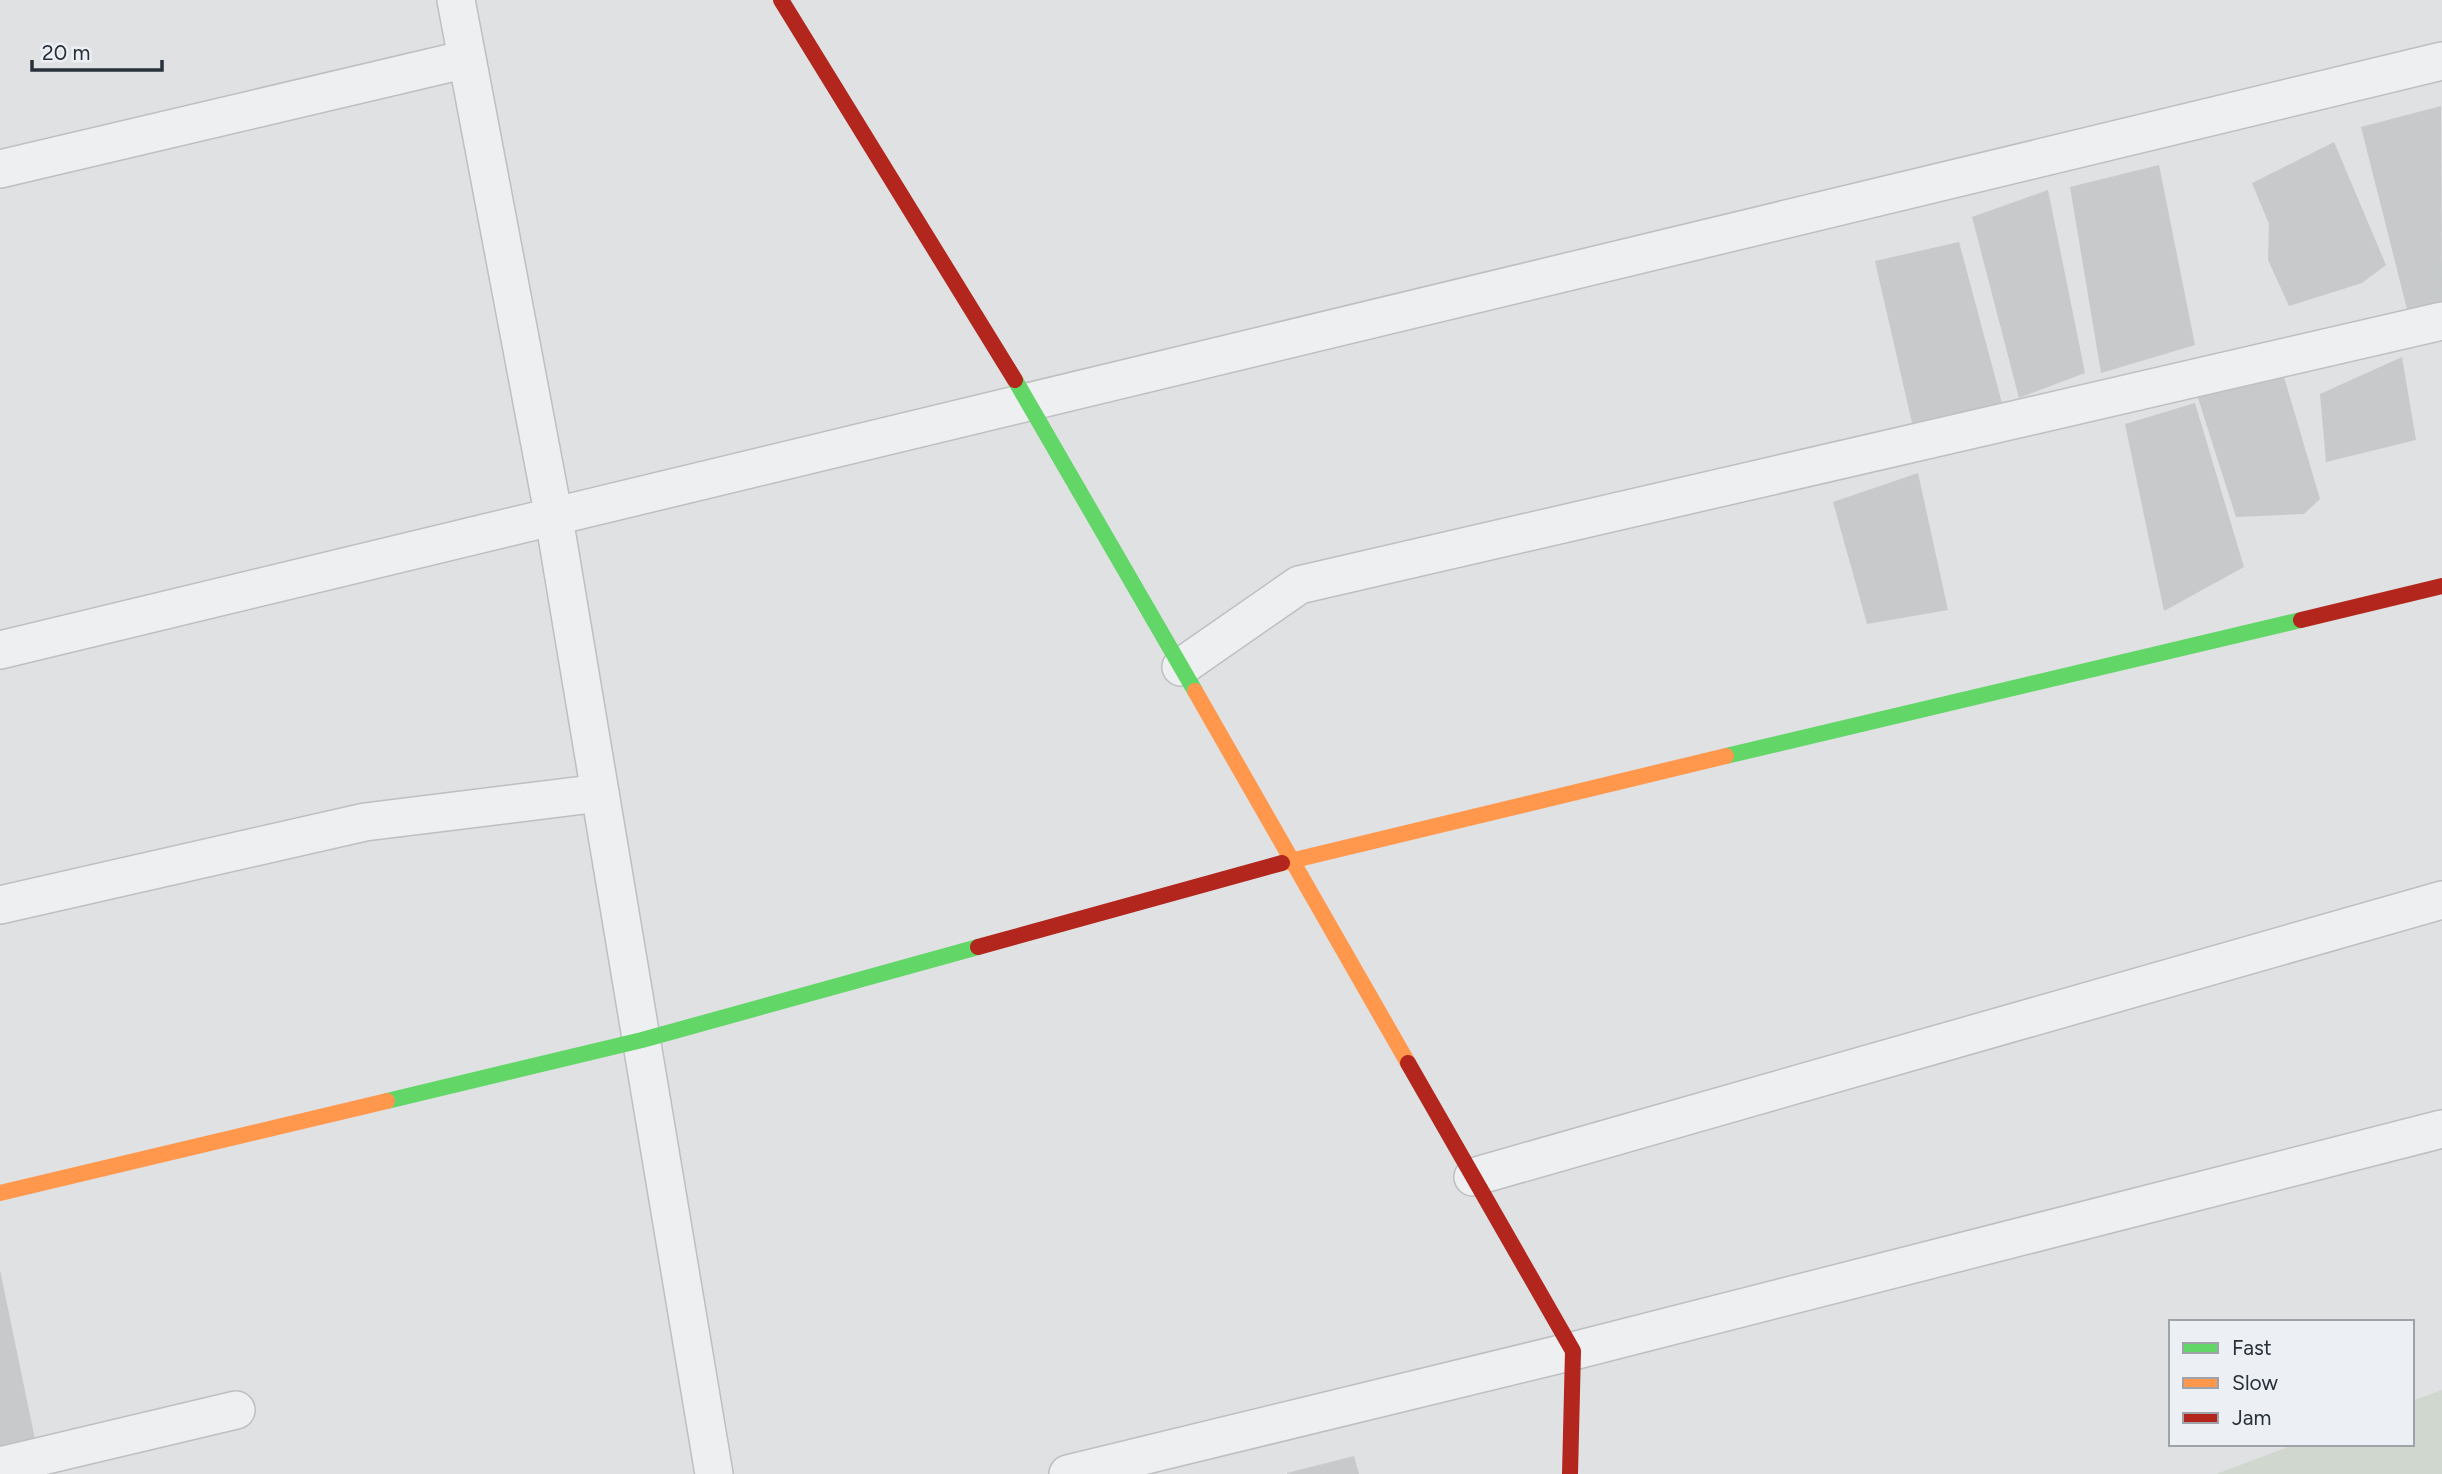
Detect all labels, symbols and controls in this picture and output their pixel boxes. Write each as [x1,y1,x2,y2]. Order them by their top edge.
scale bar [32,28,161,72]
text: 20 m [42,40,90,65]
legend [2169,1320,2414,1446]
text: Fast [2232,1335,2272,1360]
text: Slow [2232,1370,2278,1395]
text: Jam [2232,1405,2271,1430]

